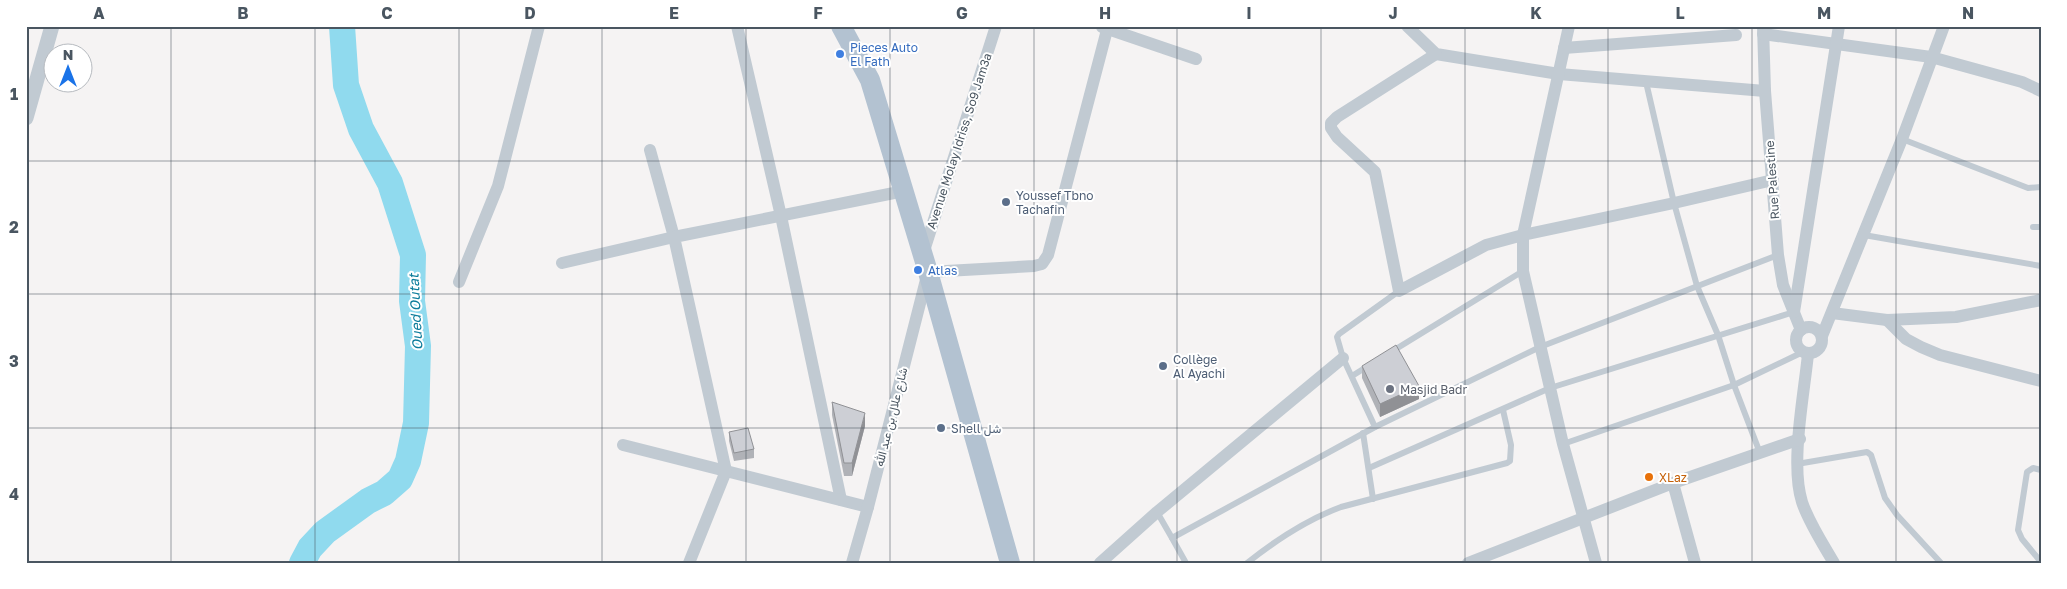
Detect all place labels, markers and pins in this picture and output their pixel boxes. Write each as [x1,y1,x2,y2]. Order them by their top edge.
place label: Pieces Auto El Fath [850,40,918,69]
marker: Pieces Auto El Fath [834,48,846,60]
place label: Youssef Tbno Tachafin [1016,188,1094,217]
marker: Youssef Tbno Tachafin [1000,196,1012,208]
place label: Atlas [928,263,957,278]
marker: Atlas [912,264,924,276]
place label: Collège Al Ayachi [1173,352,1225,381]
marker: Collège Al Ayachi [1157,360,1169,372]
place label: Masjid Badr [1400,382,1467,397]
marker: Masjid Badr [1384,383,1396,395]
place label: Shell شل [951,421,1001,437]
marker: Shell شل [935,422,947,434]
place label: XLaz [1659,470,1687,485]
marker: XLaz [1643,471,1655,483]

